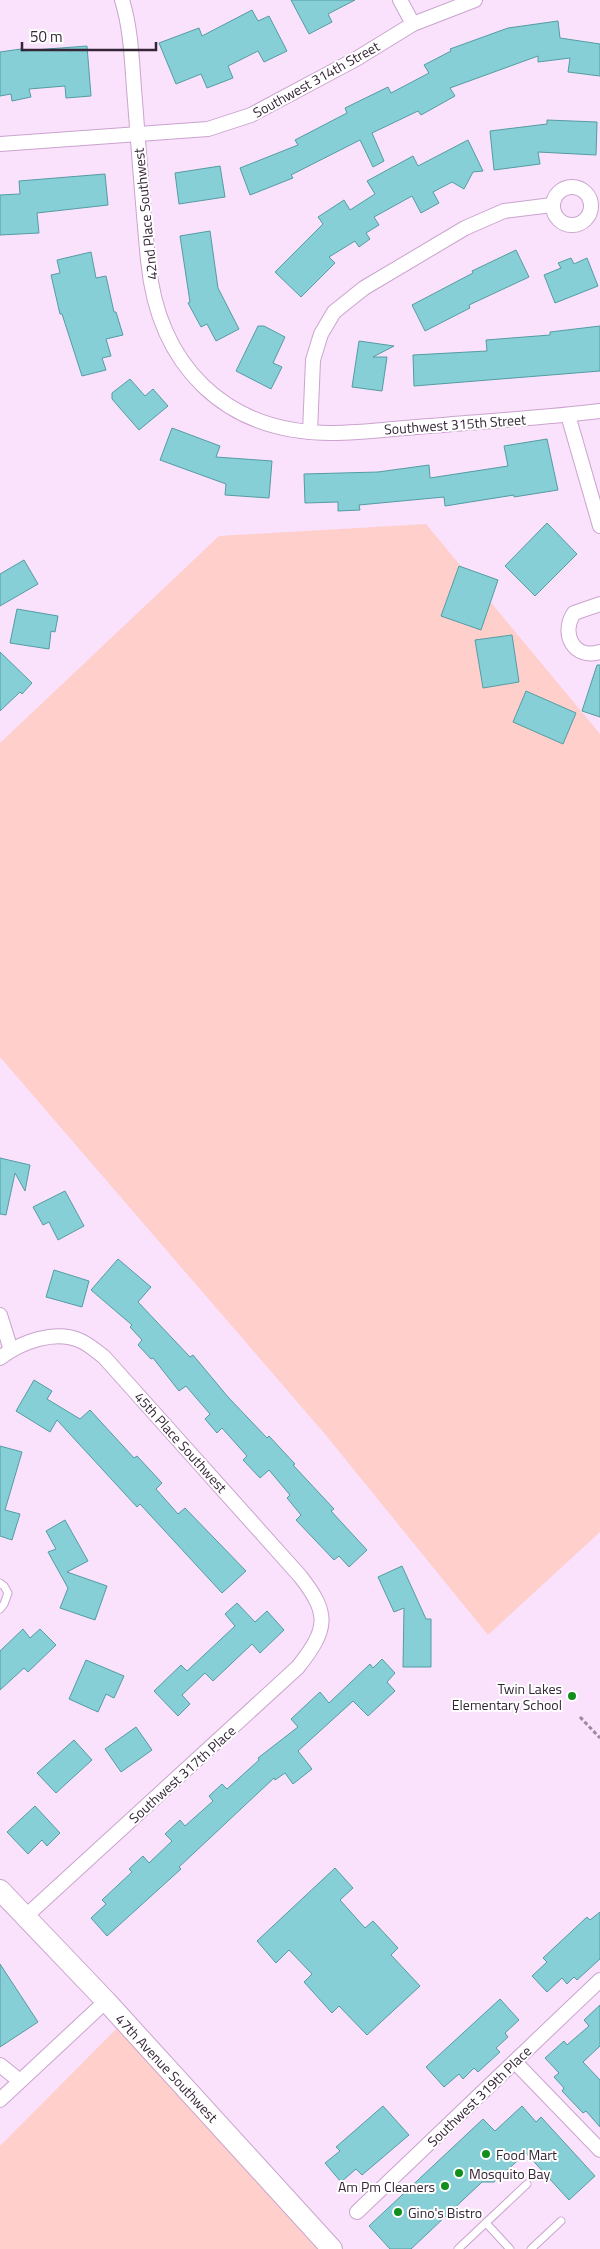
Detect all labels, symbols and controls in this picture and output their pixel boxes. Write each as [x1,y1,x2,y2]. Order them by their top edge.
scale bar [22,20,156,52]
text: 50 m [30,25,63,48]
street label: Southwest 314th Street [249,35,383,123]
street label: 42nd Place Southwest [128,147,162,281]
street label: Southwest 315th Street [383,409,527,439]
street label: 45th Place Southwest [130,1387,232,1497]
place label: Twin Lakes Elementary School [452,1678,562,1715]
marker: Twin Lakes Elementary School [566,1690,578,1702]
street label: Southwest 317th Place [124,1720,240,1828]
street label: 47th Avenue Southwest [111,2009,223,2127]
street label: Southwest 319th Place [422,2041,536,2151]
place label: Food Mart [496,2144,557,2165]
marker: Food Mart [480,2148,492,2160]
place label: Mosquito Bay [469,2163,550,2184]
marker: Mosquito Bay [453,2167,465,2179]
place label: Am Pm Cleaners [338,2176,435,2197]
marker: Am Pm Cleaners [439,2180,451,2192]
place label: Gino's Bistro [408,2202,482,2223]
marker: Gino's Bistro [392,2206,404,2218]

